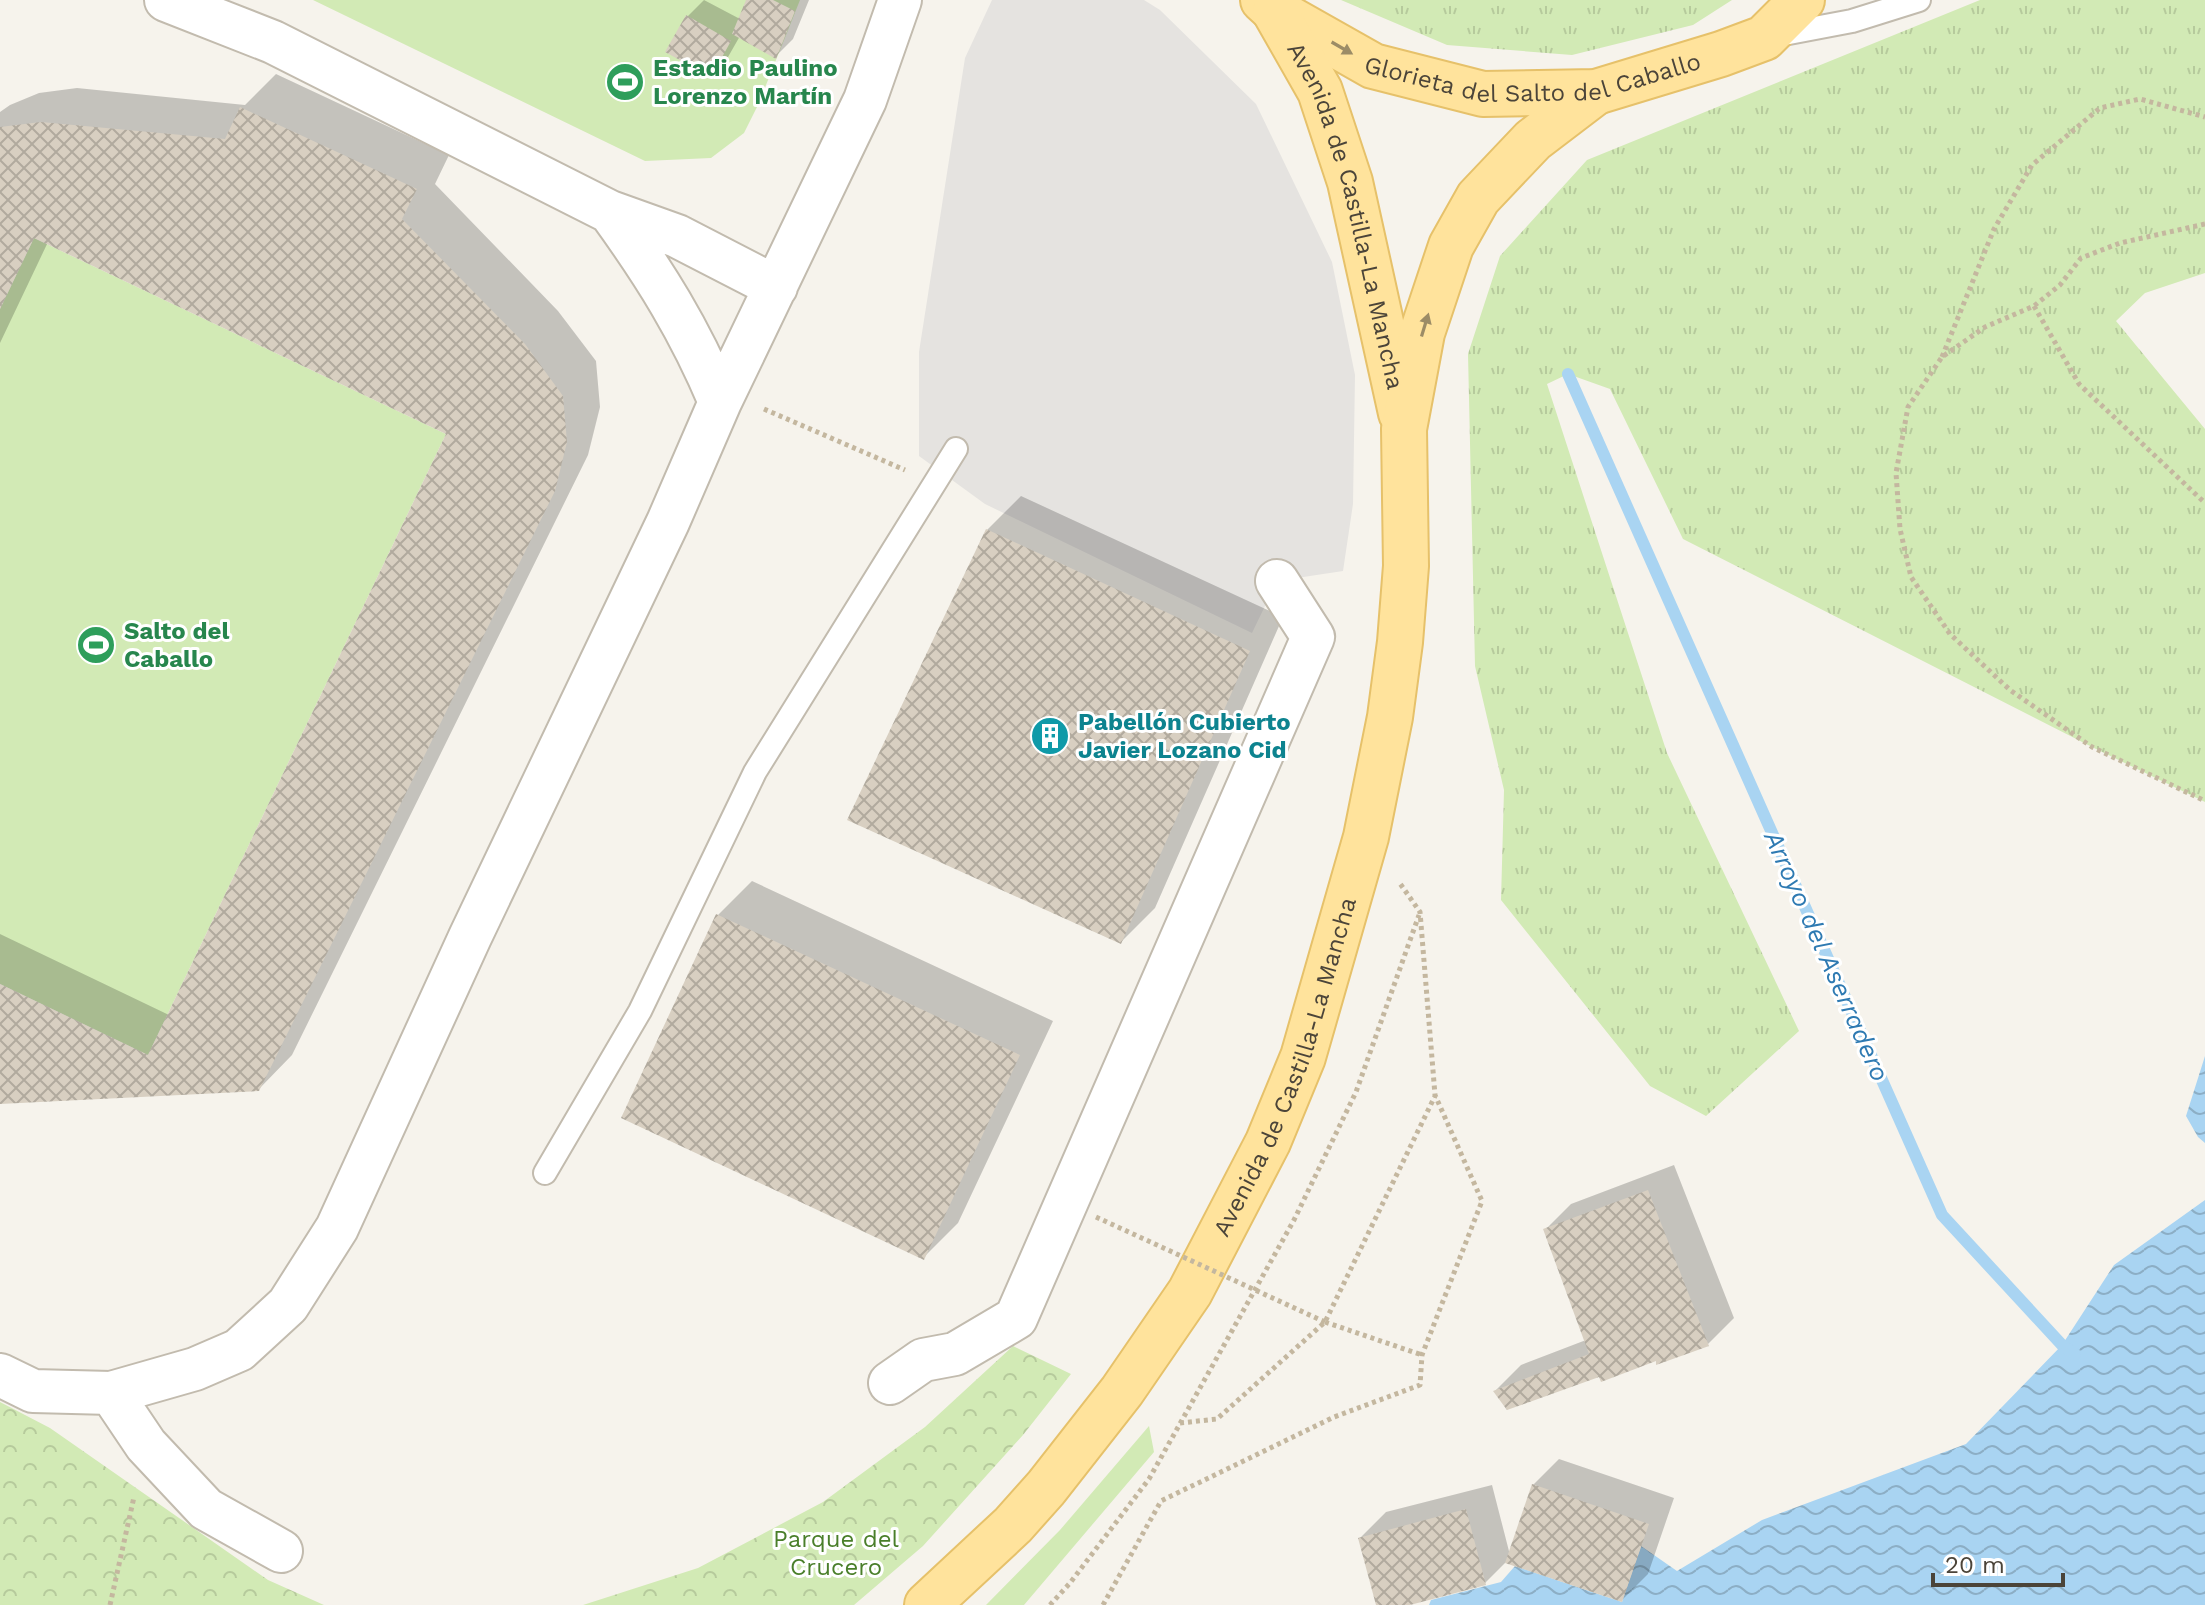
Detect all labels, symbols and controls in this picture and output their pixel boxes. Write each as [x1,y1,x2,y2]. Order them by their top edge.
street label: Avenida de Castilla-La Mancha [1281,37,1409,392]
one-way arrow [1331,41,1353,55]
street label: Glorieta del Salto del Caballo [1361,42,1707,70]
text: Glorieta del Salto del Caballo [1361,47,1704,108]
place label: Estadio Paulino Lorenzo Martín [653,54,838,110]
sports icon: Estadio Paulino Lorenzo Martín [604,61,646,103]
one-way arrow [1419,313,1432,337]
place label: Salto del Caballo [124,617,229,673]
sports icon: Salto del Caballo [75,624,117,666]
place label: Pabellón Cubierto Javier Lozano Cid [1078,708,1291,764]
building icon: Pabellón Cubierto Javier Lozano Cid [1029,715,1071,757]
water label: Arroyo del Aserradero [1758,825,1896,1086]
street label: Avenida de Castilla-La Mancha [1207,894,1362,1241]
park label: Parque del Crucero [773,1525,900,1581]
scale bar [1933,1537,2063,1587]
text: 20 m [1945,1551,2005,1579]

